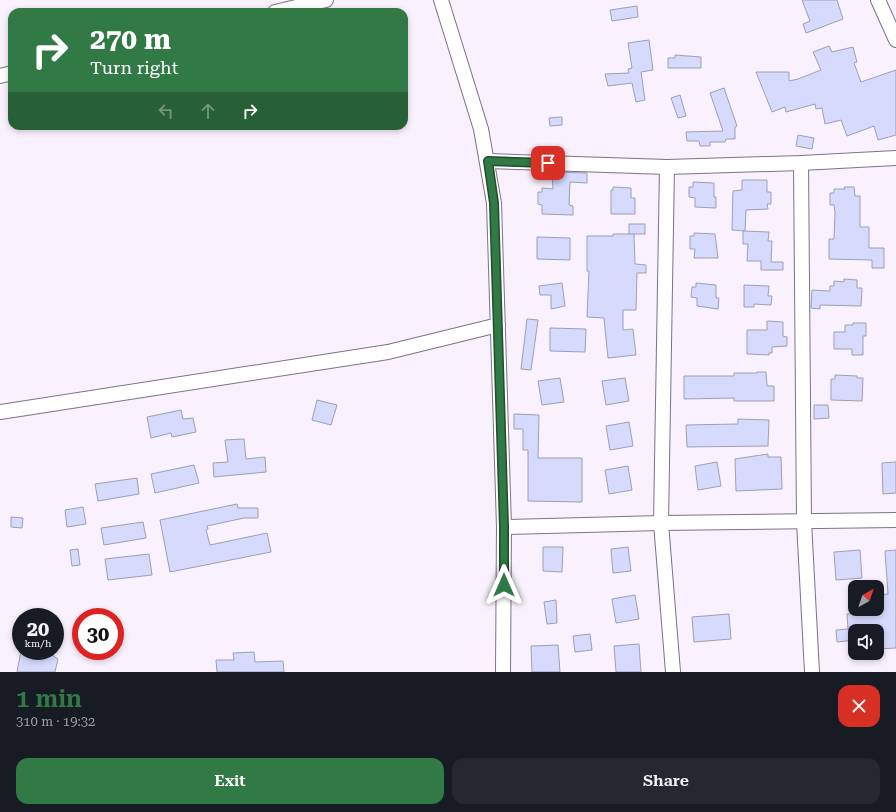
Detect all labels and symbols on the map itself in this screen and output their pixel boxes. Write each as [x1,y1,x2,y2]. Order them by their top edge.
pin [531,146,565,180]
position arrow [483,564,525,606]
north arrow [848,580,884,616]
speed limit sign: 30 [72,608,124,660]

